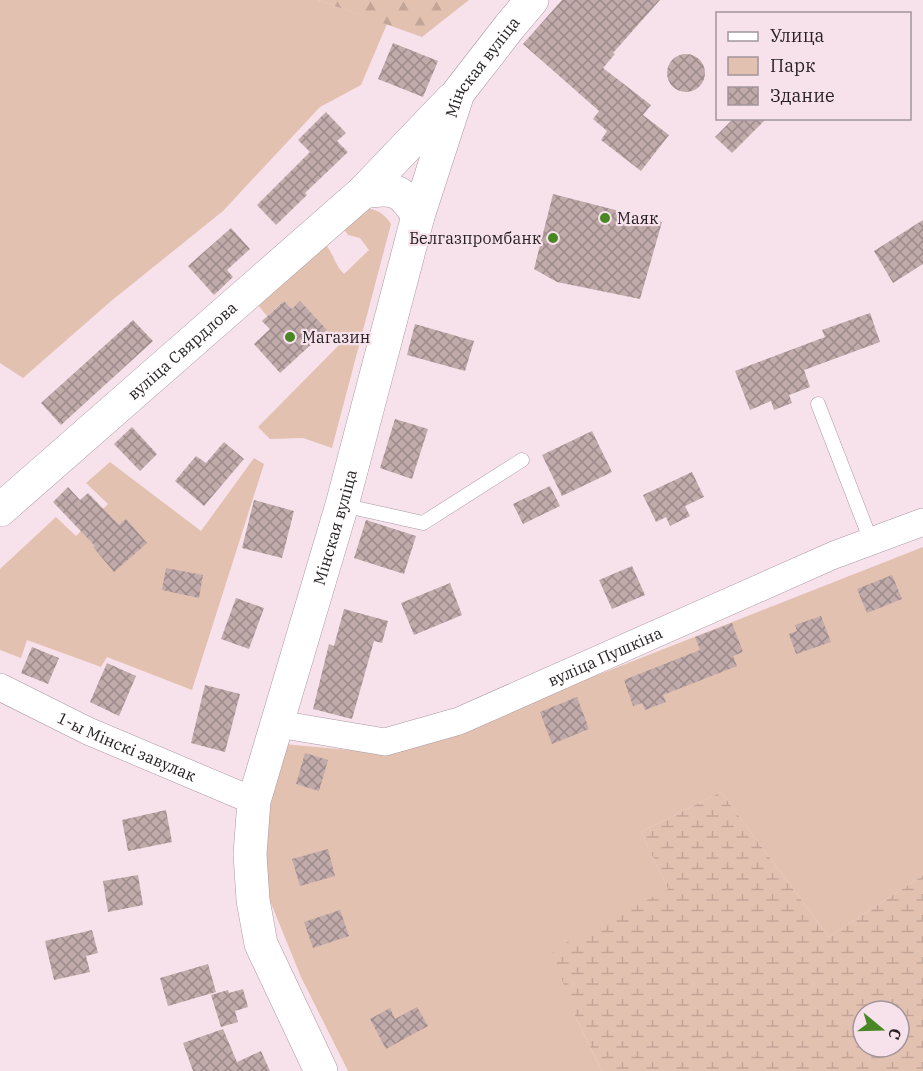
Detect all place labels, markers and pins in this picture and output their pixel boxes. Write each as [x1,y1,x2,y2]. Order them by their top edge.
place label: Маяк [617,208,659,228]
marker: Маяк [598,211,612,225]
place label: Белгазпромбанк [409,228,542,248]
marker: Белгазпромбанк [546,231,560,245]
place label: Магазин [302,327,370,347]
marker: Магазин [283,330,297,344]

